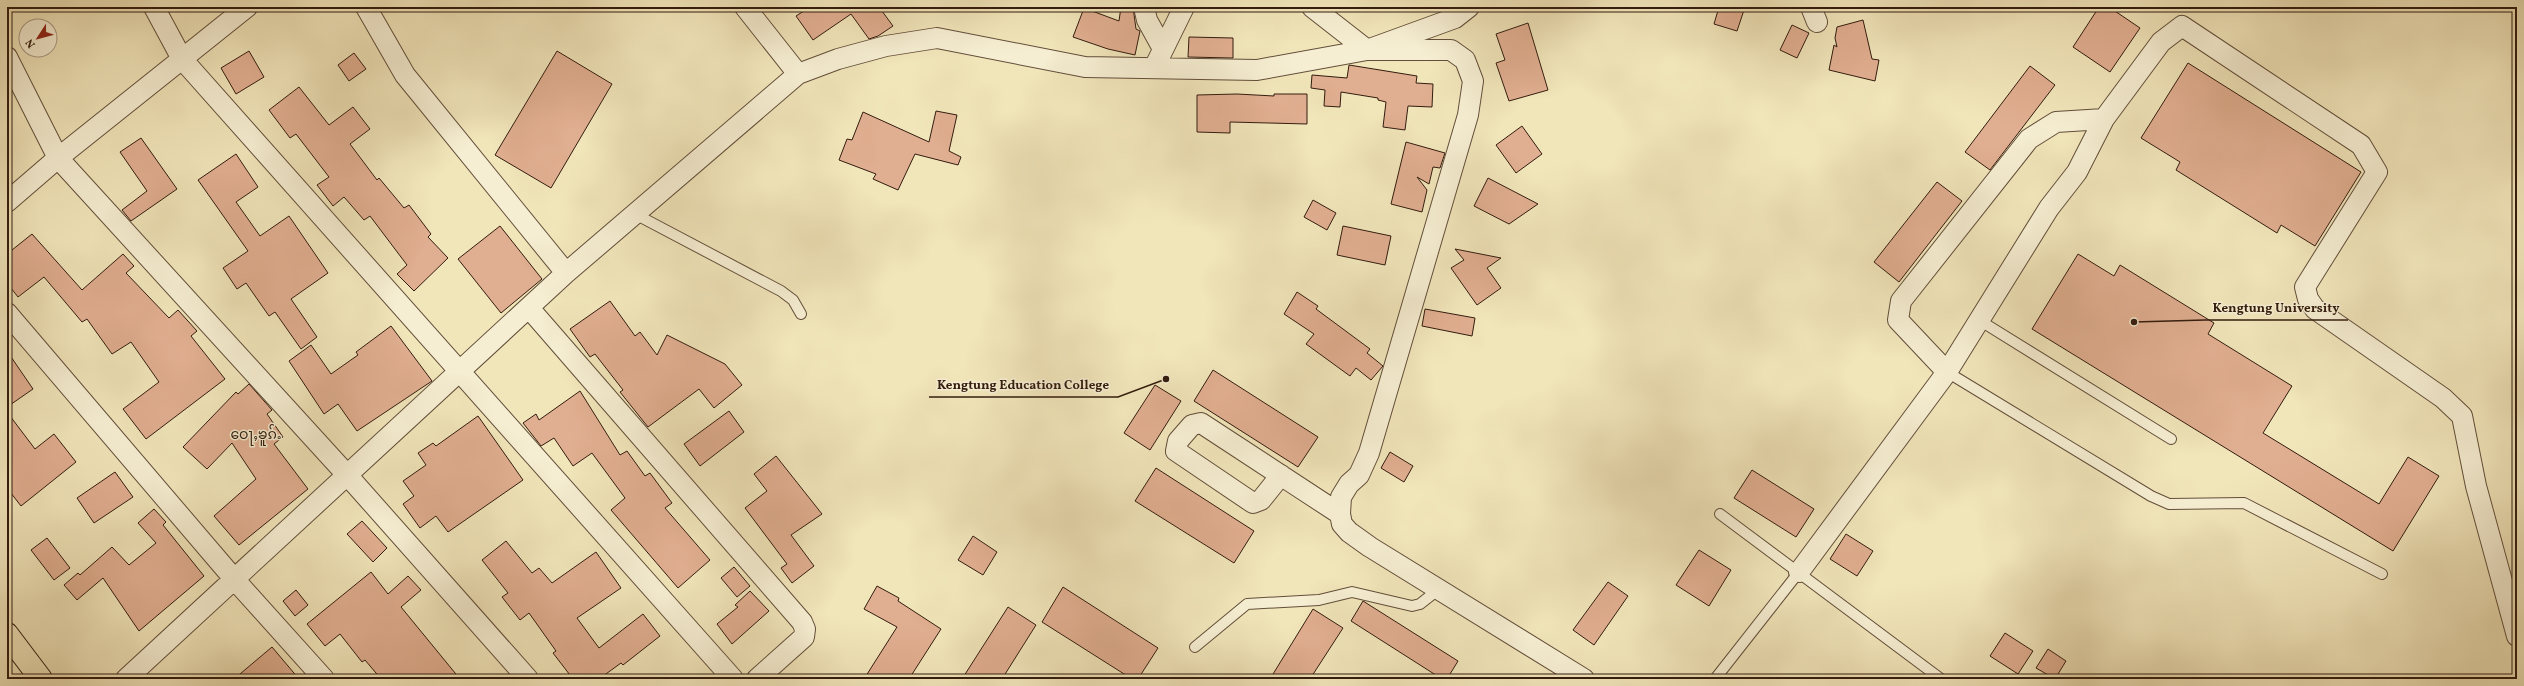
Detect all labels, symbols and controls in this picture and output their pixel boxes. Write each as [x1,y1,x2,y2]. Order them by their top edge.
north arrow [18,18,58,58]
text: N [23,35,40,51]
callout: Kengtung University [2205,295,2348,320]
text: Kengtung University [2212,300,2340,318]
callout: Kengtung Education College [929,372,1118,397]
text: Kengtung Education College [937,377,1109,395]
district label: ဝေႃႇၶူၵ်ႉ [230,424,282,446]

